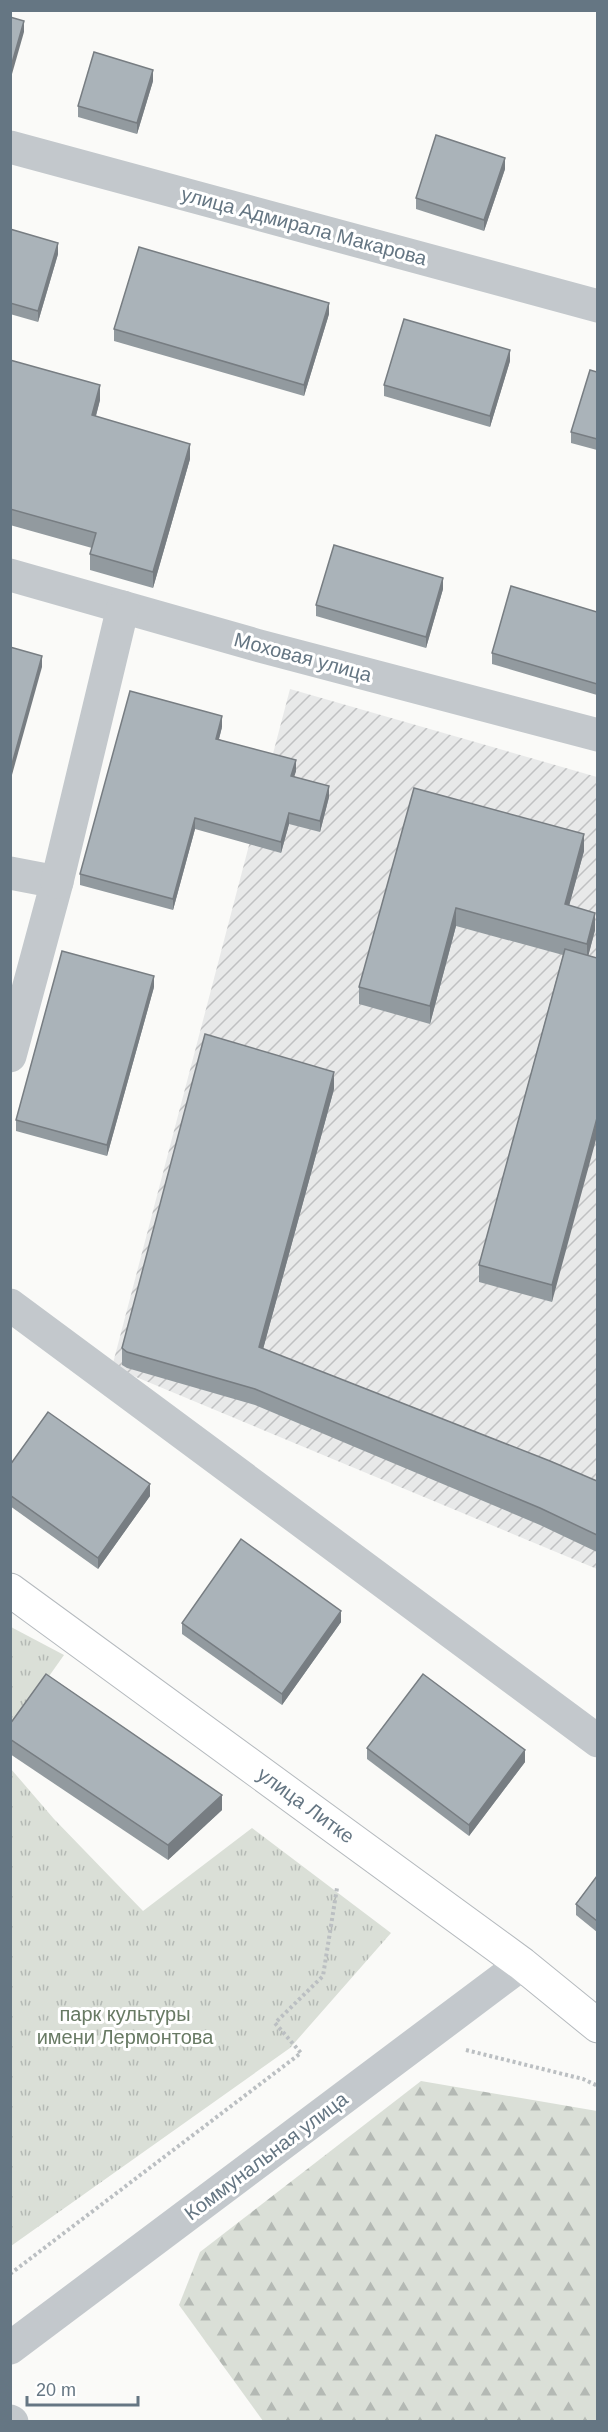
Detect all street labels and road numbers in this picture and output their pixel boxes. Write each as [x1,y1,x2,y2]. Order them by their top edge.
street label: улица Адмирала Макарова [179,183,430,270]
street label: Моховая улица [232,628,375,686]
street label: улица Литке [253,1763,359,1847]
street label: Коммунальная улица [180,2087,352,2224]

